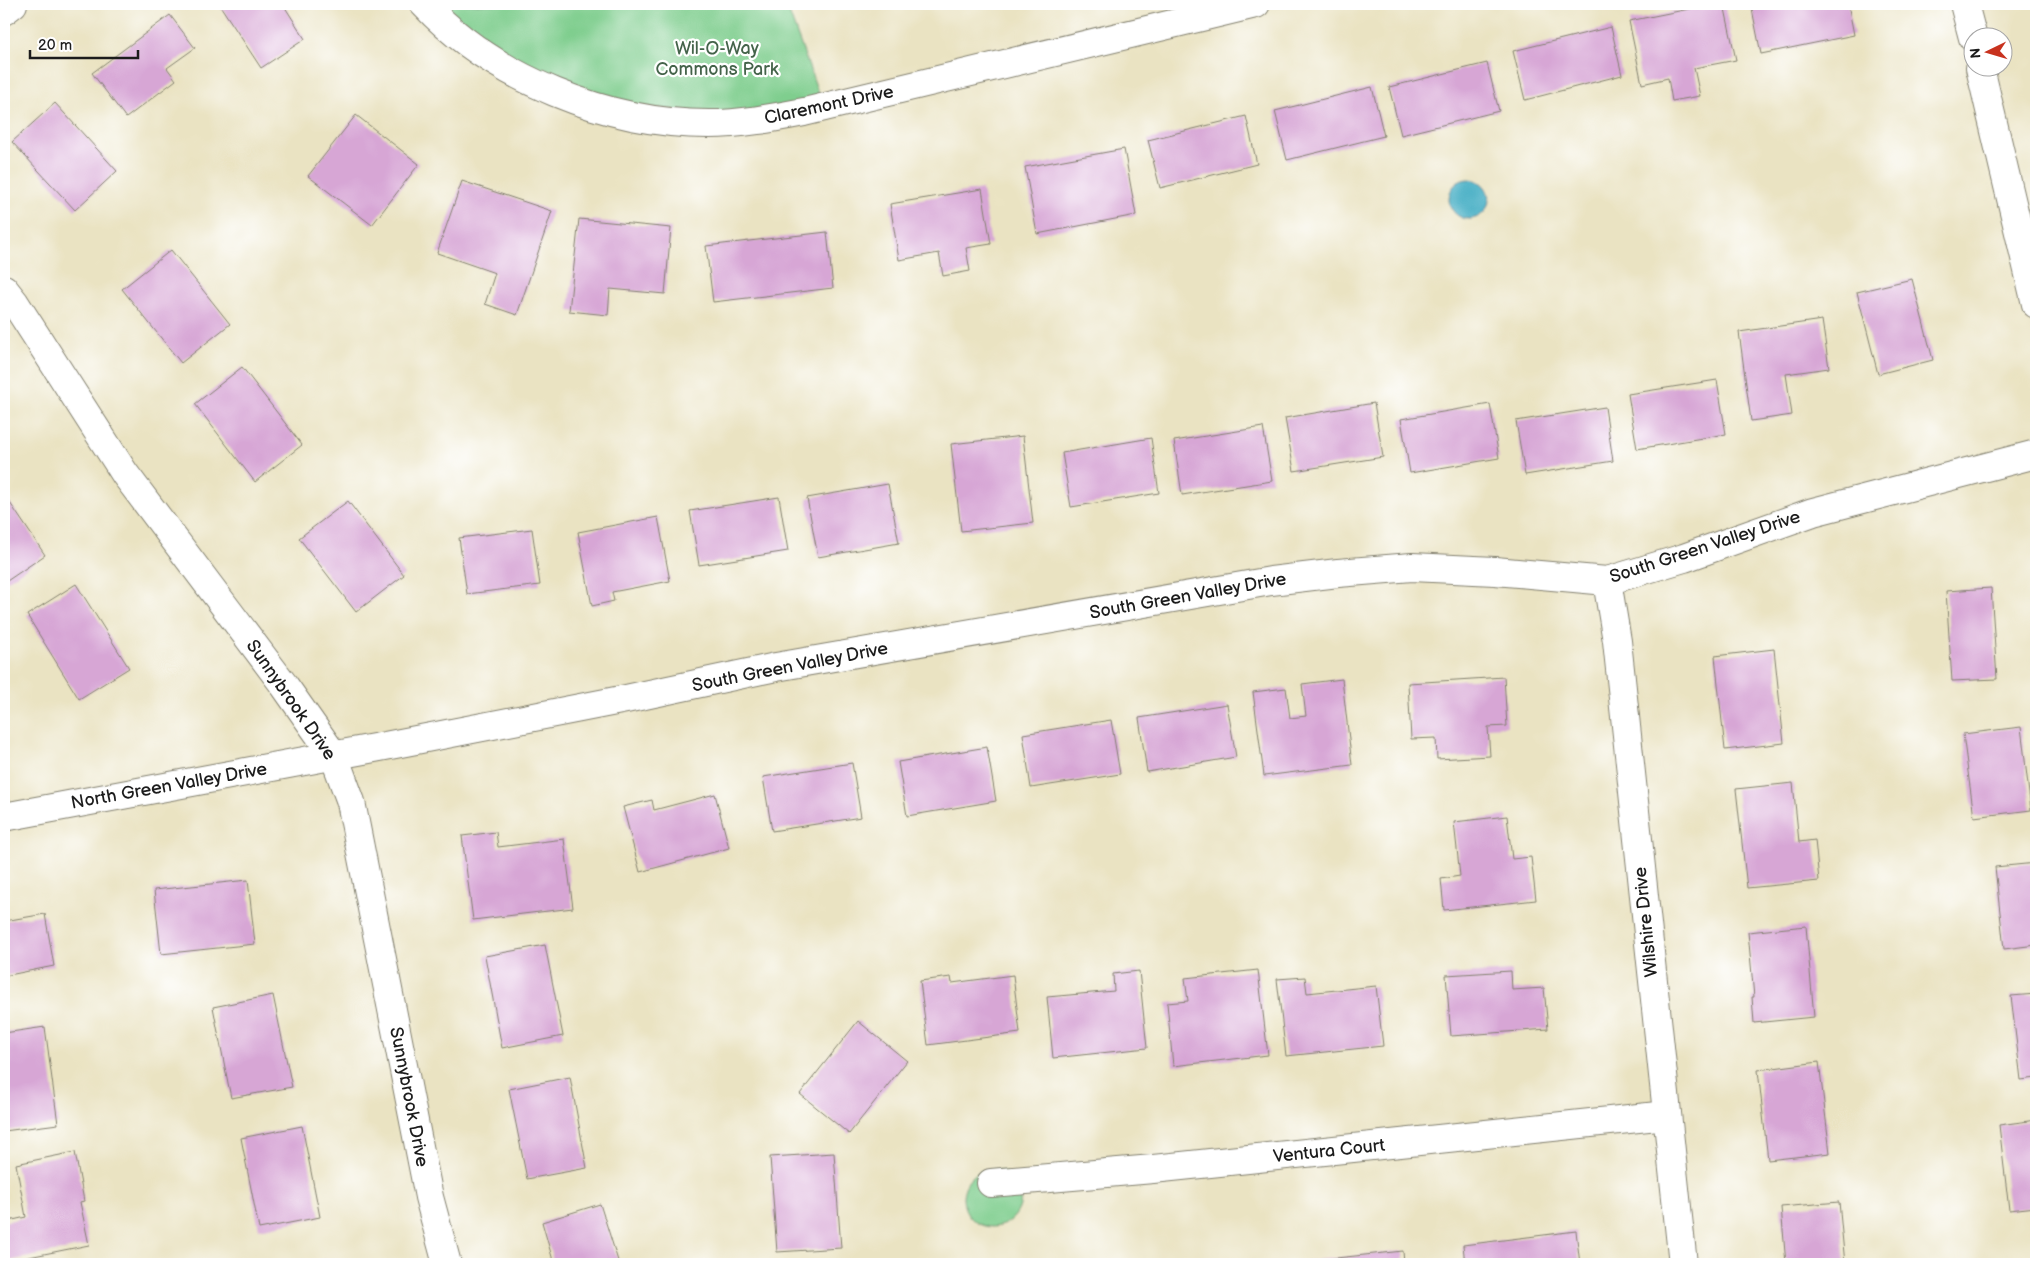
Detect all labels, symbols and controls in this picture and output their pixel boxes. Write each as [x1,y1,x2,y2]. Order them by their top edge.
scale bar [30,28,138,60]
north arrow [1962,28,2012,78]
text: 20 m [38,36,72,55]
park label: Wil-O-Way Commons Park [655,38,779,80]
text: N [1967,47,1984,59]
street label: Claremont Drive [762,81,896,129]
street label: South Green Valley Drive [1607,506,1803,588]
street label: South Green Valley Drive [1088,568,1288,624]
street label: Sunnybrook Drive [242,636,341,764]
street label: South Green Valley Drive [690,638,890,696]
street label: North Green Valley Drive [69,758,269,814]
street label: Wilshire Drive [1630,865,1662,978]
street label: Sunnybrook Drive [385,1025,433,1169]
street label: Ventura Court [1272,1135,1386,1167]

